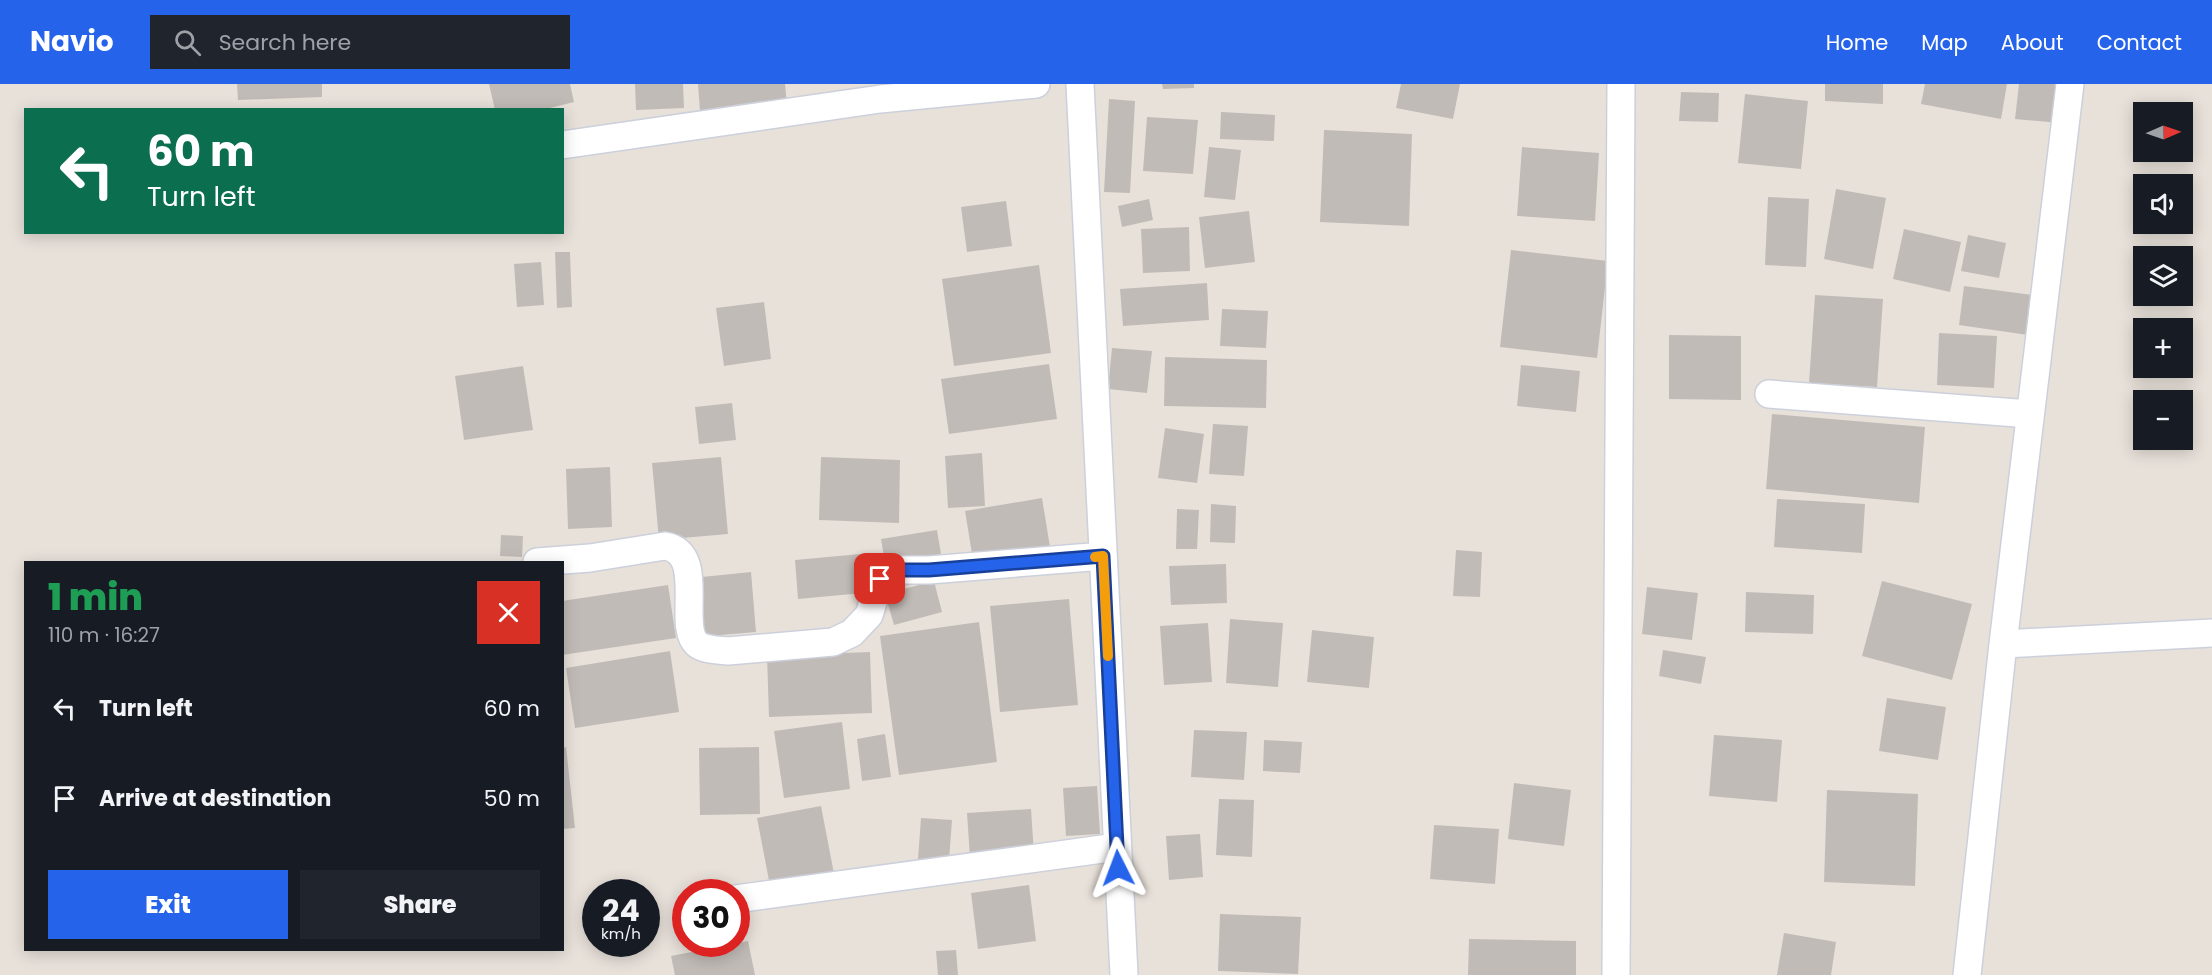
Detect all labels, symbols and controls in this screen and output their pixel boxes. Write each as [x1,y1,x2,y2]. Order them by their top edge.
search box [150,15,570,69]
text: Navio [30,22,114,61]
icon: search [171,26,204,59]
text: Search here [219,27,351,58]
text: Home [1826,28,1888,57]
text: Map [1921,28,1968,57]
text: About [2001,28,2064,57]
text: Contact [2097,28,2182,57]
north arrow [2133,102,2193,162]
map controls [2133,102,2193,450]
text: 60 m [147,122,255,181]
icon: left [48,132,126,210]
button: sound [2133,174,2193,234]
text: Turn left [147,178,256,215]
button: layers [2133,246,2193,306]
button: + [2133,318,2193,378]
button: − [2133,390,2193,450]
pin [854,553,905,604]
icon: arrive [863,562,896,595]
text: 1 min [48,572,143,623]
button: close [477,581,540,644]
text: 110 m · 16:27 [48,621,160,649]
icon: left [48,692,81,725]
text: Turn left [99,693,193,724]
text: 60 m [484,693,540,724]
icon: arrive [48,782,81,815]
text: Arrive at destination [99,783,331,814]
text: 50 m [484,783,540,814]
position arrow [1086,836,1150,900]
button: Exit [48,870,288,939]
button: Share [300,870,540,939]
speed limit sign: 30 [672,879,750,957]
text: 24 [602,889,640,932]
text: km/h [601,923,641,944]

